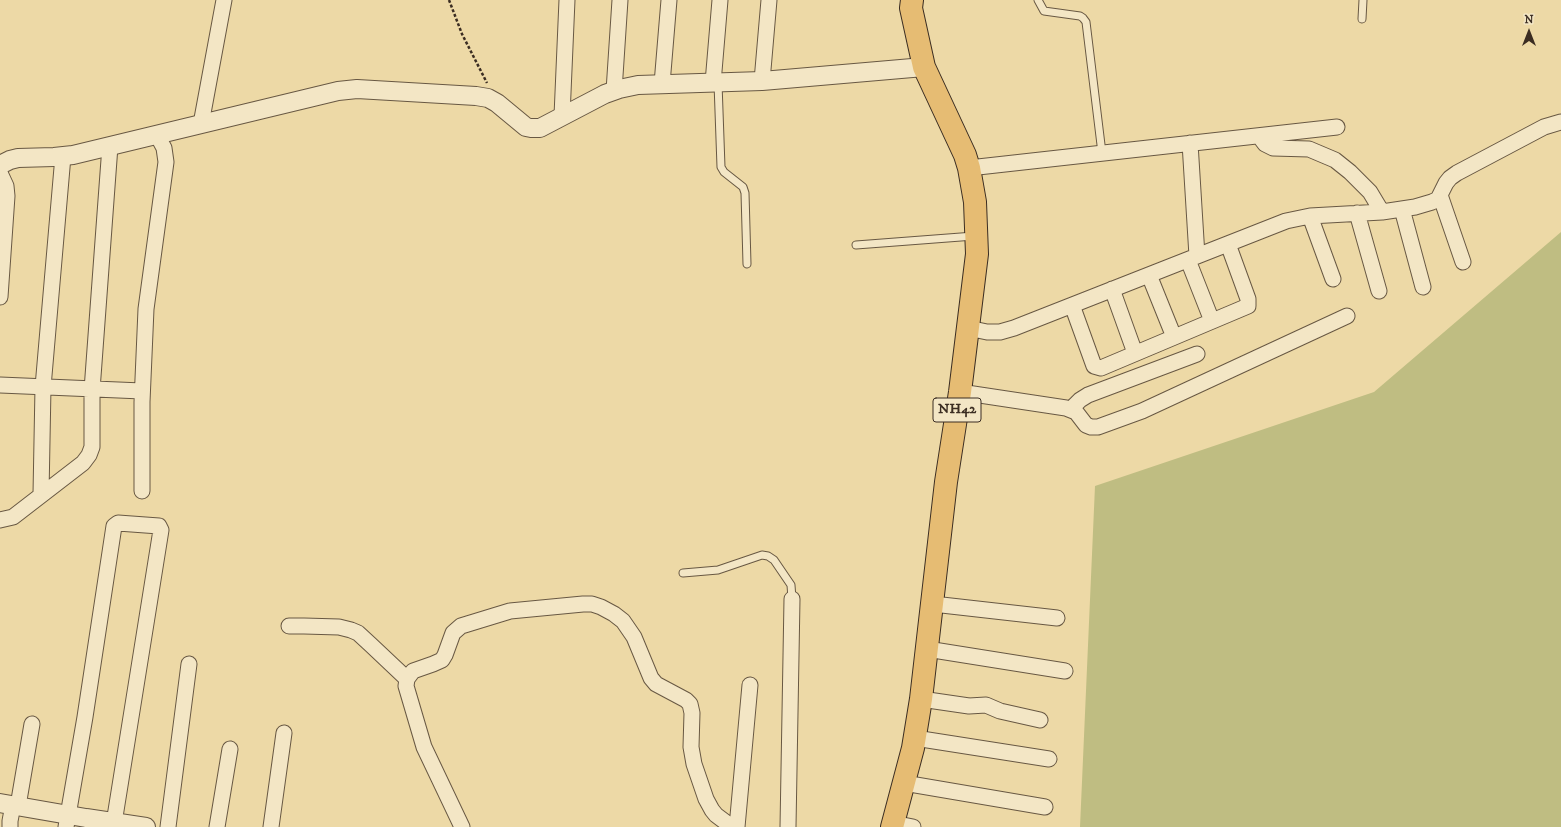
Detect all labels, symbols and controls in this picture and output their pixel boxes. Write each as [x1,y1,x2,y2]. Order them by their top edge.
north arrow [1509,12,1549,52]
text: N [1524,13,1534,27]
road number: NH42 [933,398,981,422]

